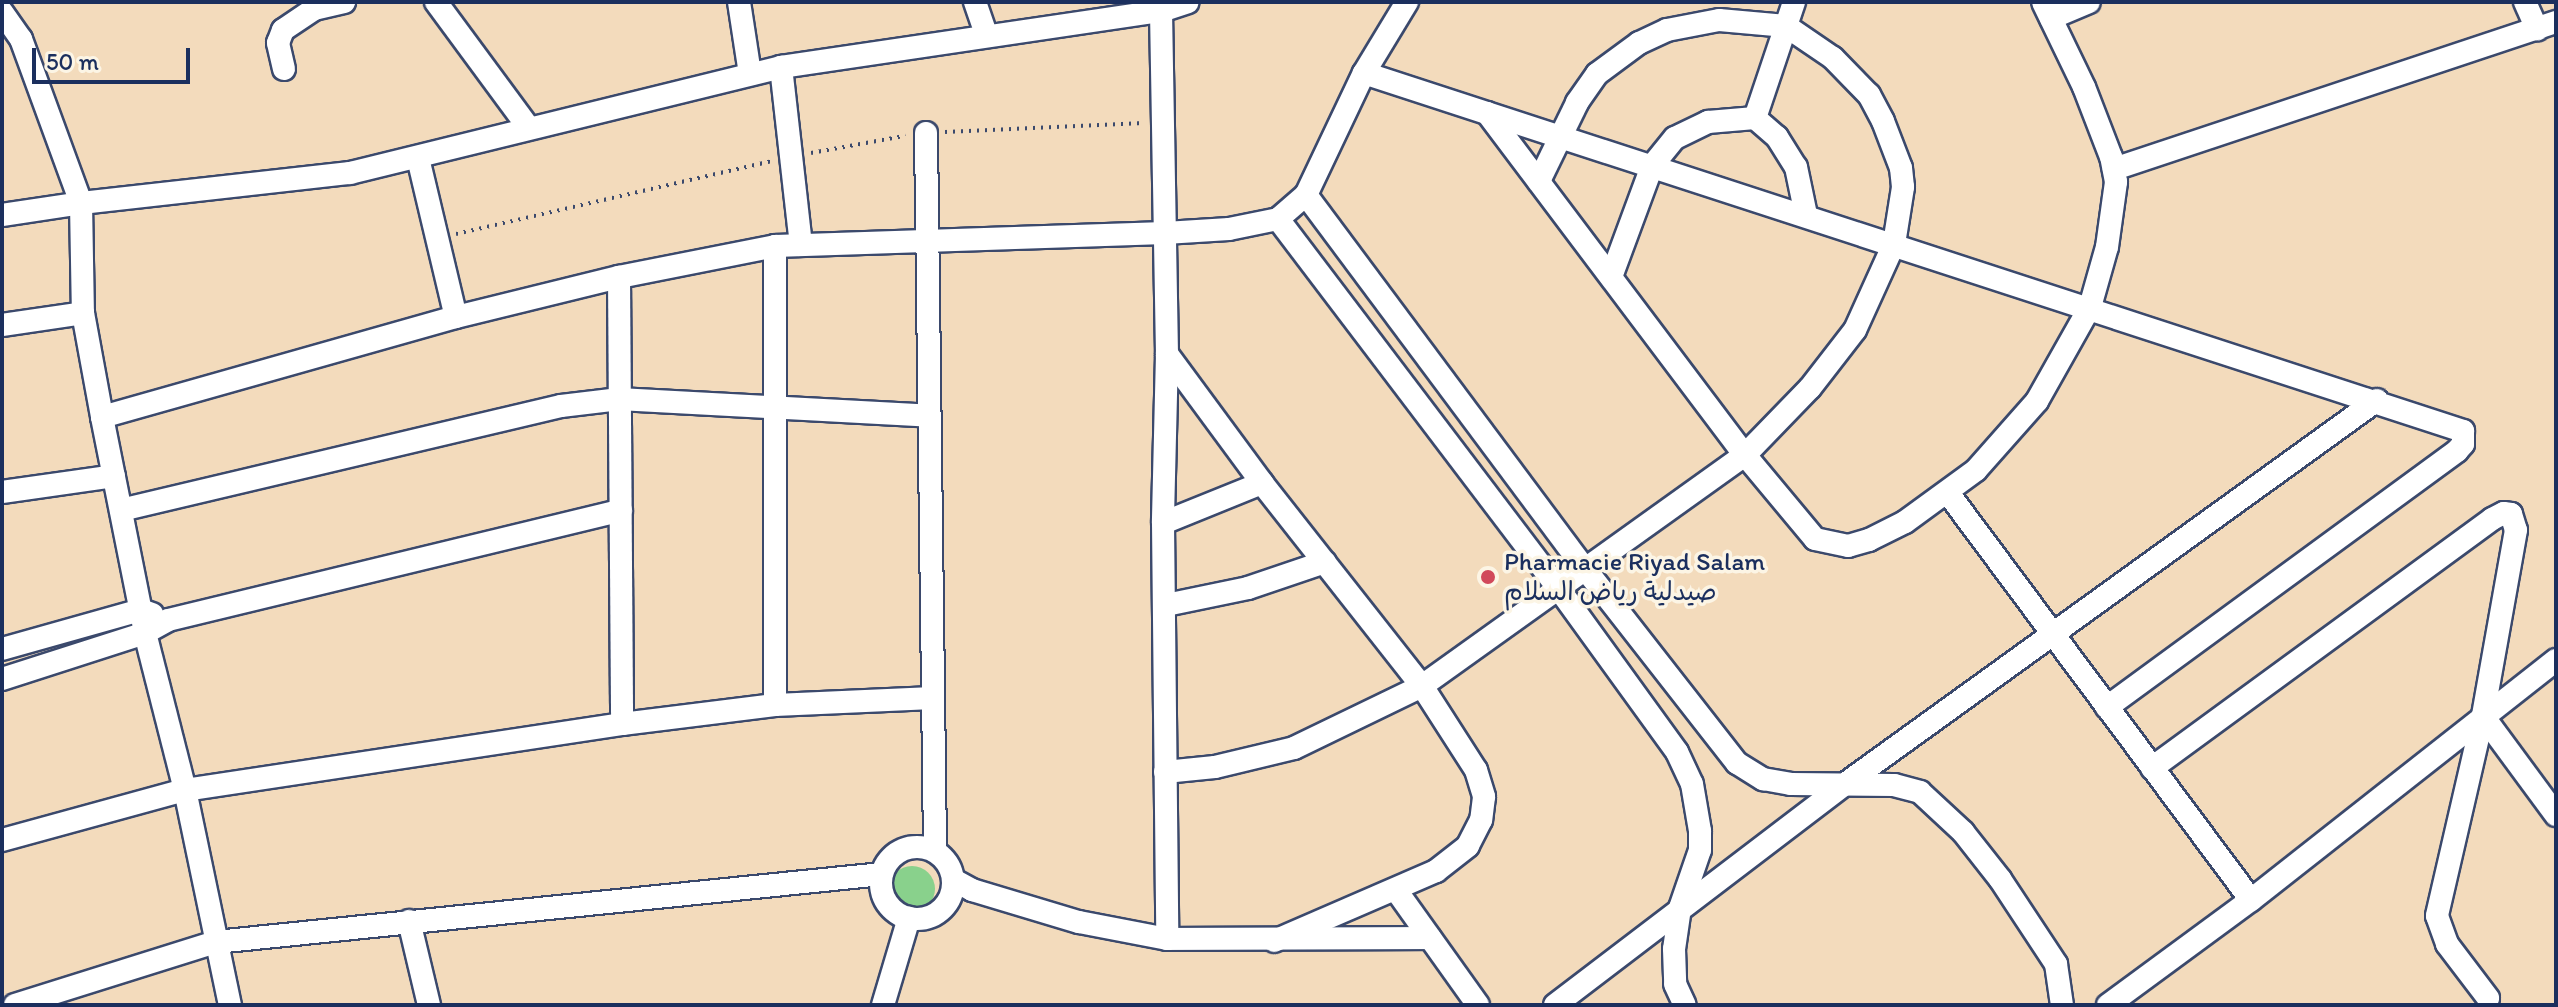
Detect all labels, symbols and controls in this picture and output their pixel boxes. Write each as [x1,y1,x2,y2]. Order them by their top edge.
scale bar [36,32,194,82]
text: 50 m [46,47,99,76]
place label: Pharmacie Riyad Salam صيدلية رياض السلام [1504,546,1764,608]
marker: Pharmacie Riyad Salam صيدلية رياض السلام [1479,568,1497,586]

